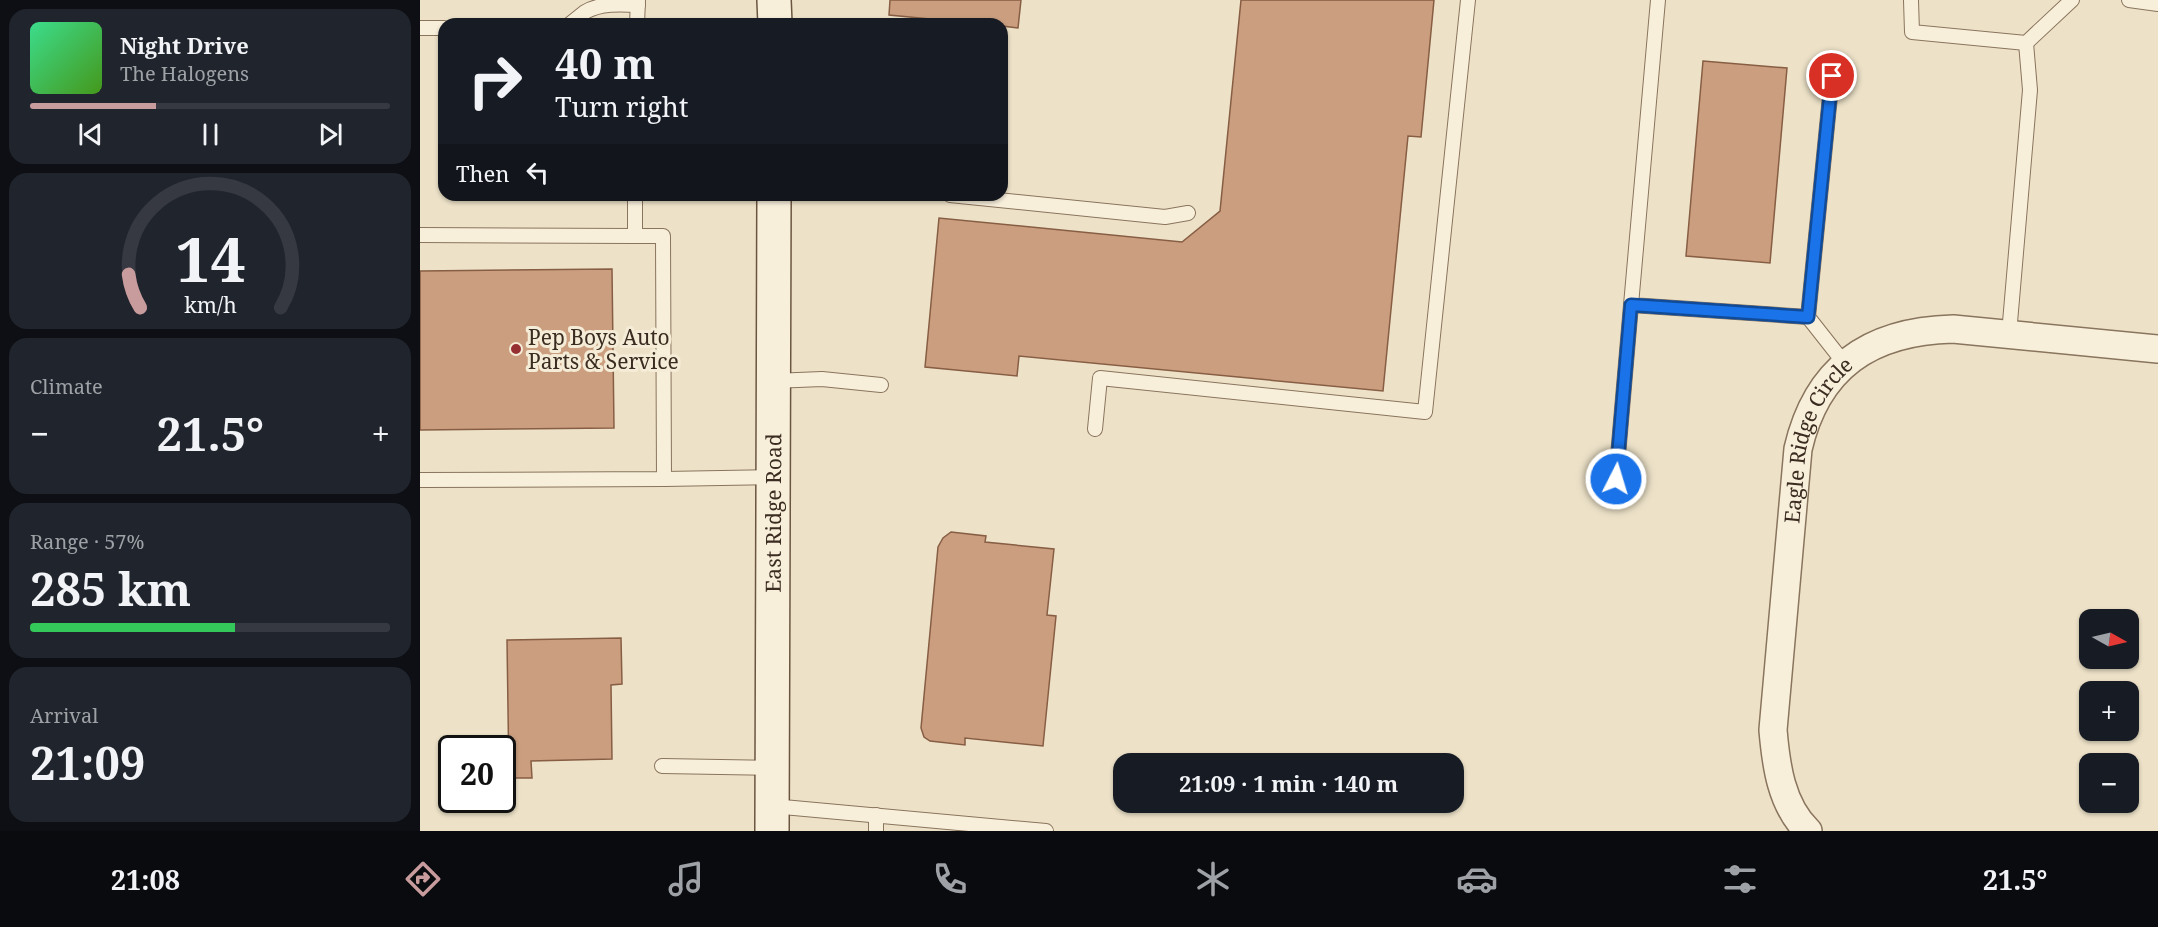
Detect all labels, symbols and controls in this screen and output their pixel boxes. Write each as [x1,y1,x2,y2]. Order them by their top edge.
text: Night Drive [120,30,249,60]
text: 40 m [555,34,655,91]
icon: right [456,42,534,120]
pin [1806,50,1857,101]
icon: arrive [1815,59,1848,92]
text: The Halogens [120,60,249,87]
text: Turn right [555,88,688,125]
icon: previous [74,118,107,151]
icon: pause [194,118,227,151]
icon: next [314,118,347,151]
icon: left [521,156,554,189]
text: Then [456,158,509,188]
text: 14 [175,215,245,300]
text: km/h [184,291,237,320]
place label: Pep Boys Auto Parts & Service [528,323,679,375]
marker: Pep Boys Auto Parts & Service [509,342,523,356]
street label: Eagle Ridge Circle [1777,350,1858,525]
text: Climate [30,373,103,400]
text: 21.5° [157,403,264,464]
text: − [30,411,49,456]
text: + [372,411,390,456]
street label: East Ridge Road [759,433,787,593]
position arrow [1584,447,1648,511]
text: Range · 57% [30,528,144,555]
text: 285 km [30,558,191,619]
north arrow [2079,609,2139,669]
map controls [2079,609,2139,813]
button: + [2079,681,2139,741]
text: Arrival [30,702,98,729]
text: 21:09 [30,732,145,793]
speed limit sign: 20 [438,735,516,813]
button: − [2079,753,2139,813]
text: 21:09 · 1 min · 140 m [1179,768,1398,798]
icon: directions [402,858,444,900]
icon: music [665,858,707,900]
icon: phone [929,858,971,900]
icon: climate [1192,858,1234,900]
icon: car [1456,858,1498,900]
icon: filters [1719,858,1761,900]
text: 21:08 [111,861,180,898]
text: 21.5° [1983,861,2047,898]

